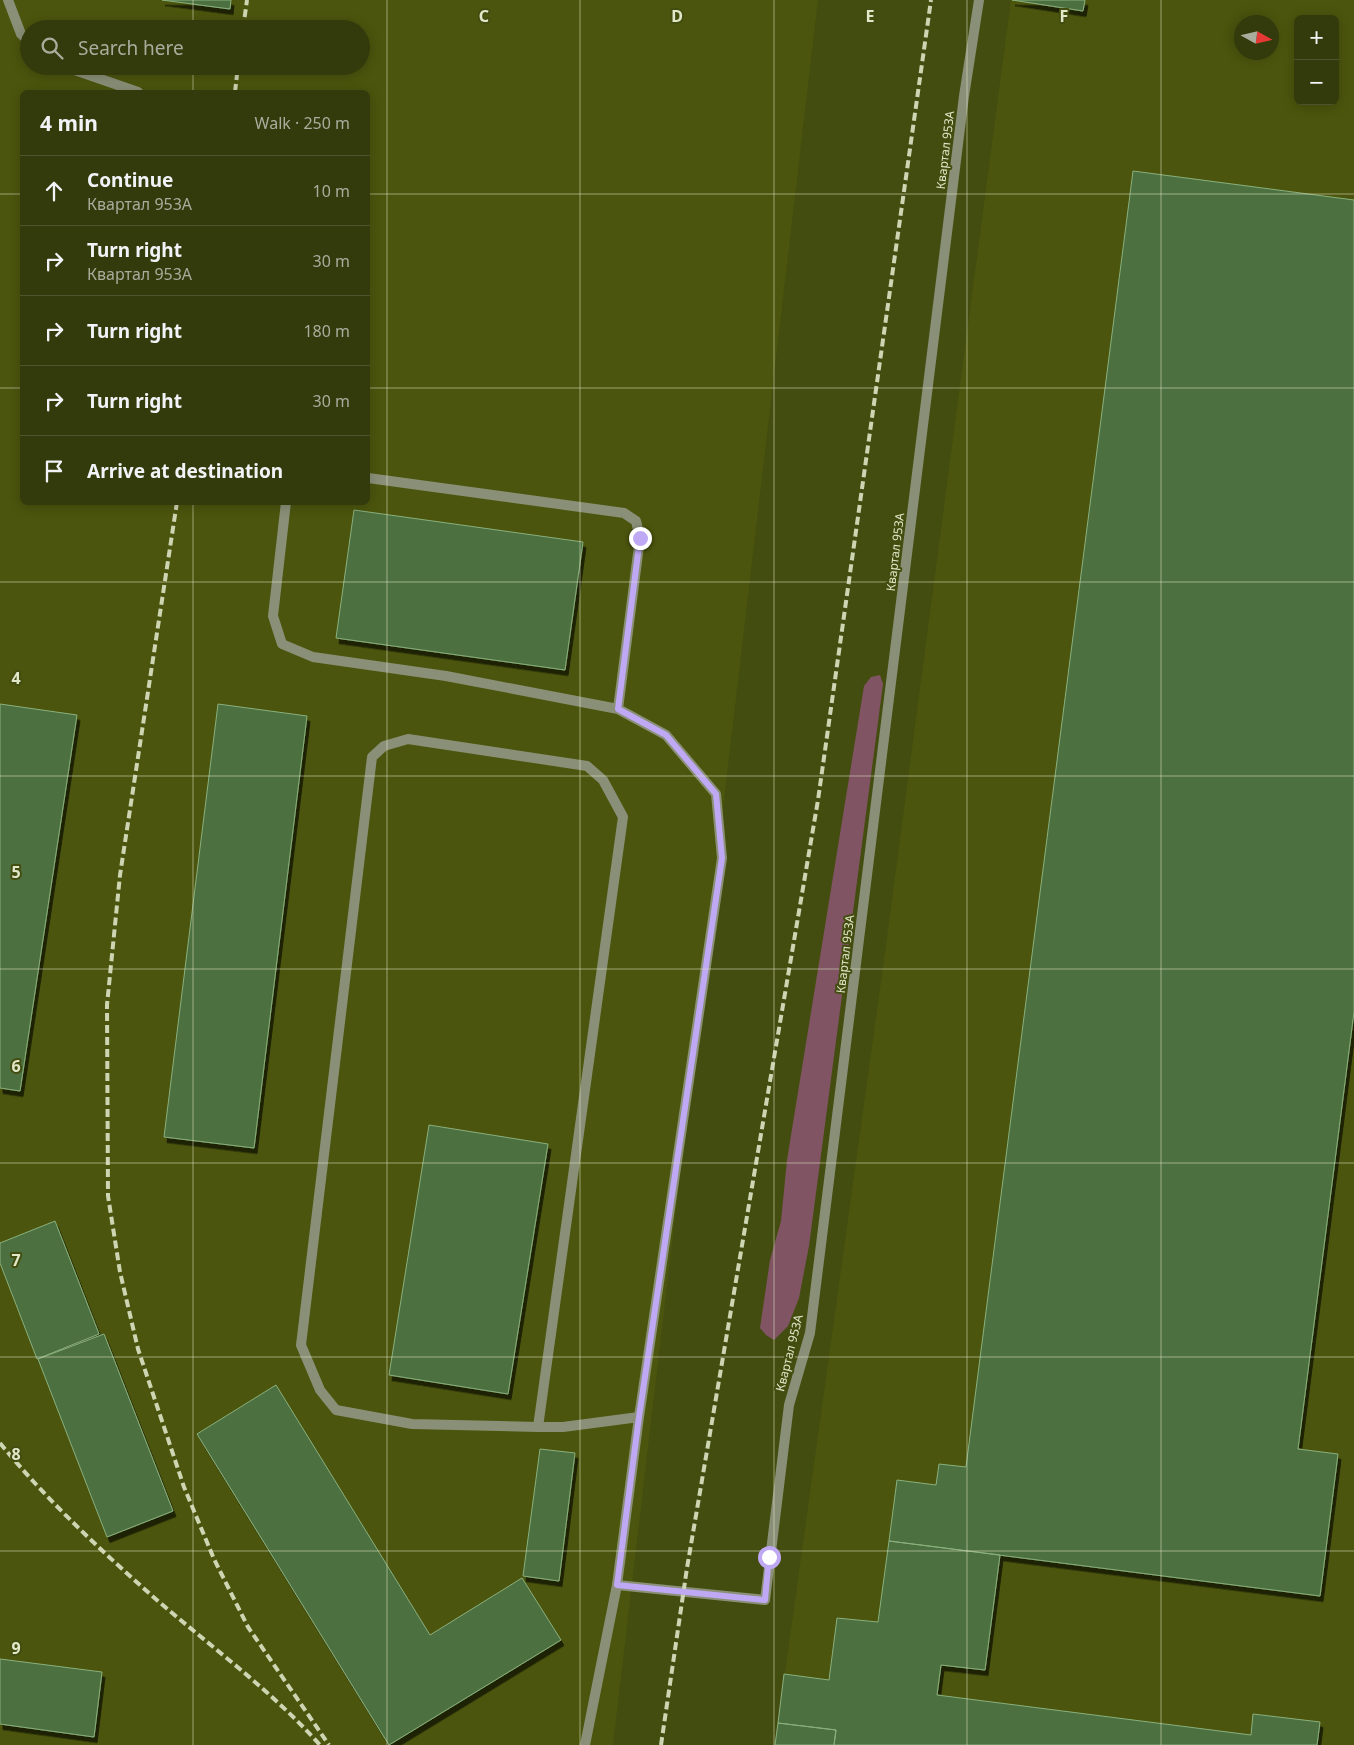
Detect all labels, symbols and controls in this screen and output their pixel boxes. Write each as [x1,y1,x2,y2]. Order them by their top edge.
text: C [479,5,489,27]
text: D [671,5,683,27]
text: E [866,5,875,27]
text: F [1060,5,1068,27]
north arrow [1234,15,1279,60]
map controls [1294,15,1339,105]
button: + [1294,15,1339,60]
search box [20,20,370,75]
icon: search [38,34,66,62]
text: Search here [78,35,184,61]
button: − [1294,60,1339,105]
text: 4 min [40,109,98,137]
street label: Квартал 953А [932,110,958,190]
text: Walk · 250 m [255,112,350,134]
text: Continue [87,167,173,193]
icon: ahead [40,177,68,205]
text: 10 m [313,180,350,202]
text: Квартал 953А [87,193,192,215]
text: Turn right [87,237,182,263]
icon: right [40,247,68,275]
text: 30 m [313,250,350,272]
text: Квартал 953А [87,263,192,285]
icon: right [40,317,68,345]
text: Turn right [87,318,182,344]
text: 180 m [303,320,350,342]
icon: right [40,387,68,415]
text: Turn right [87,388,182,414]
text: 30 m [313,390,350,412]
icon: arrive [40,457,68,485]
text: Arrive at destination [87,458,283,484]
street label: Квартал 953А [882,512,908,592]
route end [629,527,652,550]
text: 4 [11,667,21,689]
text: 5 [11,861,21,883]
street label: Квартал 953А [832,914,858,994]
text: 6 [11,1055,21,1077]
text: 7 [11,1249,21,1271]
street label: Квартал 953А [771,1312,807,1393]
text: 8 [11,1443,21,1465]
route start [758,1546,781,1569]
text: 9 [11,1637,21,1659]

